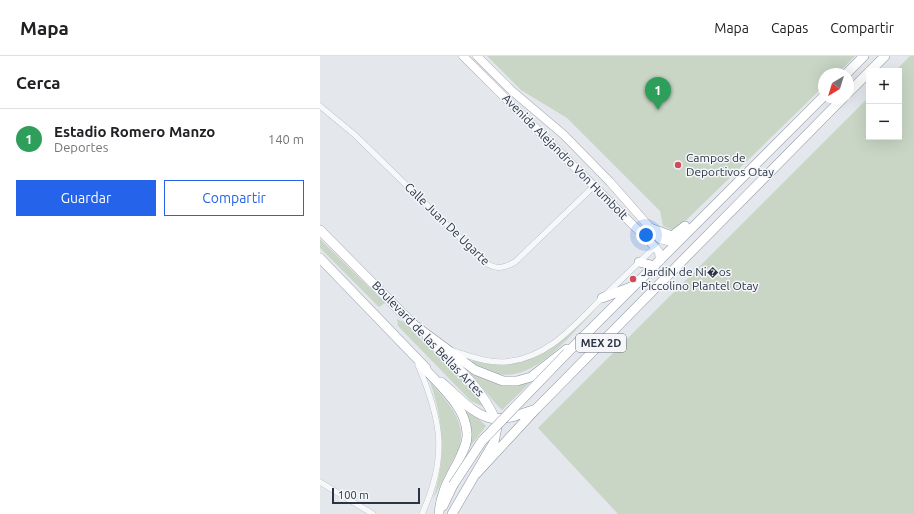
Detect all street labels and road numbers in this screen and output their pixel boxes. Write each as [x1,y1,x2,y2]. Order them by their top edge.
street label: Avenida Alejandro Von Humbolt [500,91,631,222]
street label: Calle Juan De Ugarte [402,180,492,267]
street label: Boulevard de las Bellas Artes [370,278,487,399]
road number: MEX 2D [576,334,626,352]

